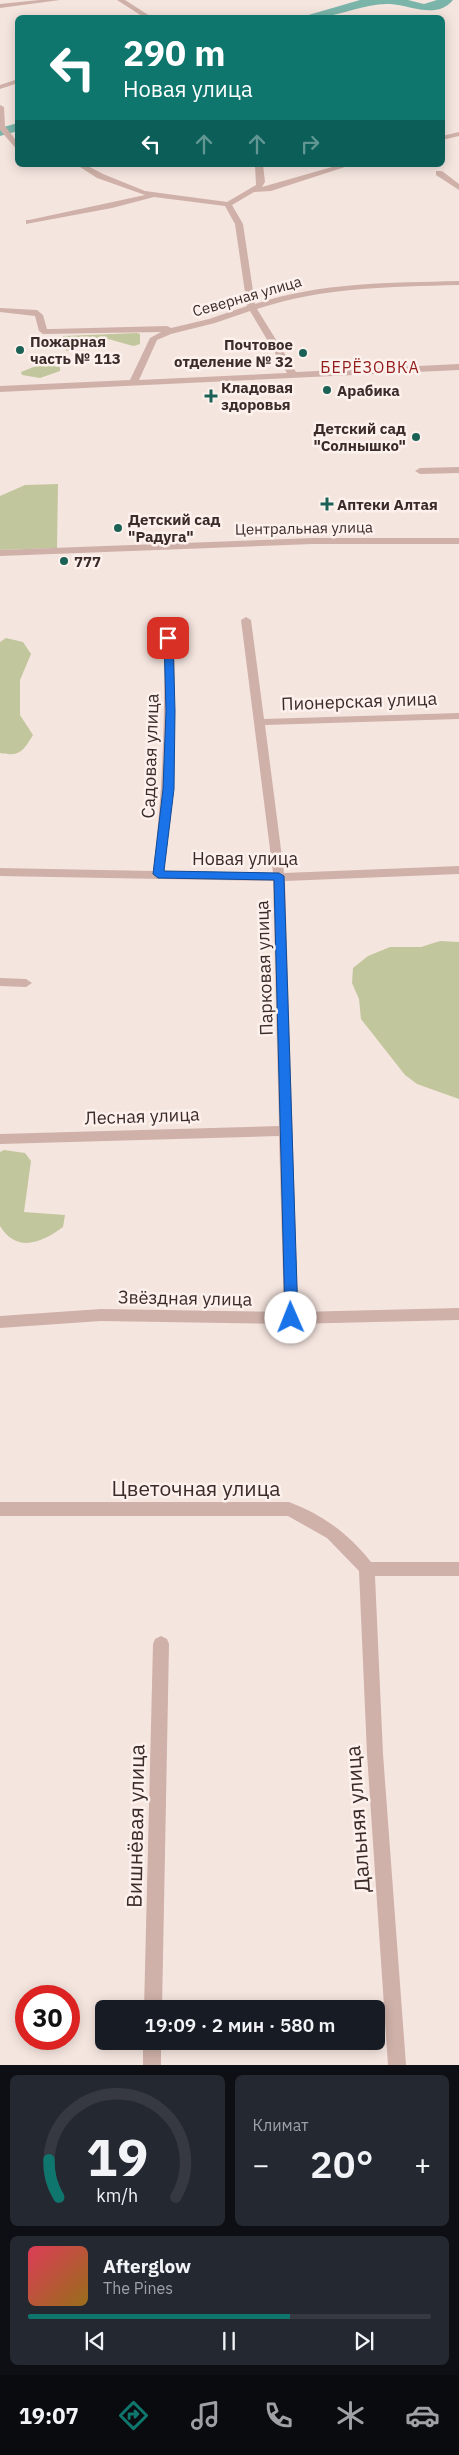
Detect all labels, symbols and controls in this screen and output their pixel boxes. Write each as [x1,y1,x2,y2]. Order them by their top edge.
text: 290 m [123,30,226,76]
icon: left [40,35,105,100]
text: Новая улица [123,74,253,103]
icon: left [137,130,165,158]
icon: ahead [190,130,218,158]
icon: ahead [243,130,271,158]
icon: right [296,130,324,158]
street label: Северная улица [190,271,304,321]
place label: Пожарная часть № 113 [30,332,121,368]
place label: Почтовое отделение № 32 [174,335,293,371]
marker: Пожарная часть № 113 [14,344,26,356]
marker: Почтовое отделение № 32 [297,347,309,359]
district label: БЕРЁЗОВКА [320,357,420,377]
place label: Кладовая здоровья [221,378,293,414]
place label: Арабика [337,381,400,400]
marker: Арабика [321,384,333,396]
marker: Кладовая здоровья [205,390,217,402]
place label: Детский сад "Солнышко" [313,419,406,455]
marker: Детский сад "Солнышко" [410,431,422,443]
place label: Аптеки Алтая [337,495,438,514]
marker: Аптеки Алтая [321,498,333,510]
place label: Детский сад "Радуга" [128,510,221,546]
street label: Центральная улица [235,517,373,539]
marker: Детский сад "Радуга" [112,522,124,534]
place label: 777 [74,552,101,571]
marker: 777 [58,555,70,567]
pin [147,617,189,659]
icon: arrive [154,624,182,652]
street label: Пионерская улица [281,687,438,715]
street label: Садовая улица [136,693,164,819]
street label: Новая улица [192,847,298,870]
street label: Парковая улица [250,899,278,1036]
street label: Лесная улица [84,1102,200,1130]
street label: Звёздная улица [118,1285,253,1311]
position arrow [264,1291,316,1343]
street label: Цветочная улица [112,1474,280,1502]
street label: Вишнёвая улица [120,1744,150,1908]
street label: Дальняя улица [338,1745,376,1893]
speed limit sign: 30 [15,1985,80,2050]
text: 19:09 · 2 мин · 580 m [145,2013,335,2037]
text: Климат [253,2115,309,2135]
text: 19 [86,2123,148,2190]
text: 20° [310,2139,373,2188]
text: − [253,2146,269,2183]
text: + [414,2146,431,2183]
text: km/h [96,2184,138,2207]
text: Afterglow [103,2254,191,2278]
text: The Pines [103,2278,173,2298]
icon: previous [81,2327,109,2355]
icon: pause [215,2327,243,2355]
icon: next [350,2327,378,2355]
icon: directions [116,2398,151,2433]
icon: music [188,2398,223,2433]
icon: phone [261,2398,296,2433]
icon: climate [333,2398,368,2433]
icon: car [405,2398,440,2433]
text: 19:07 [19,2401,79,2430]

